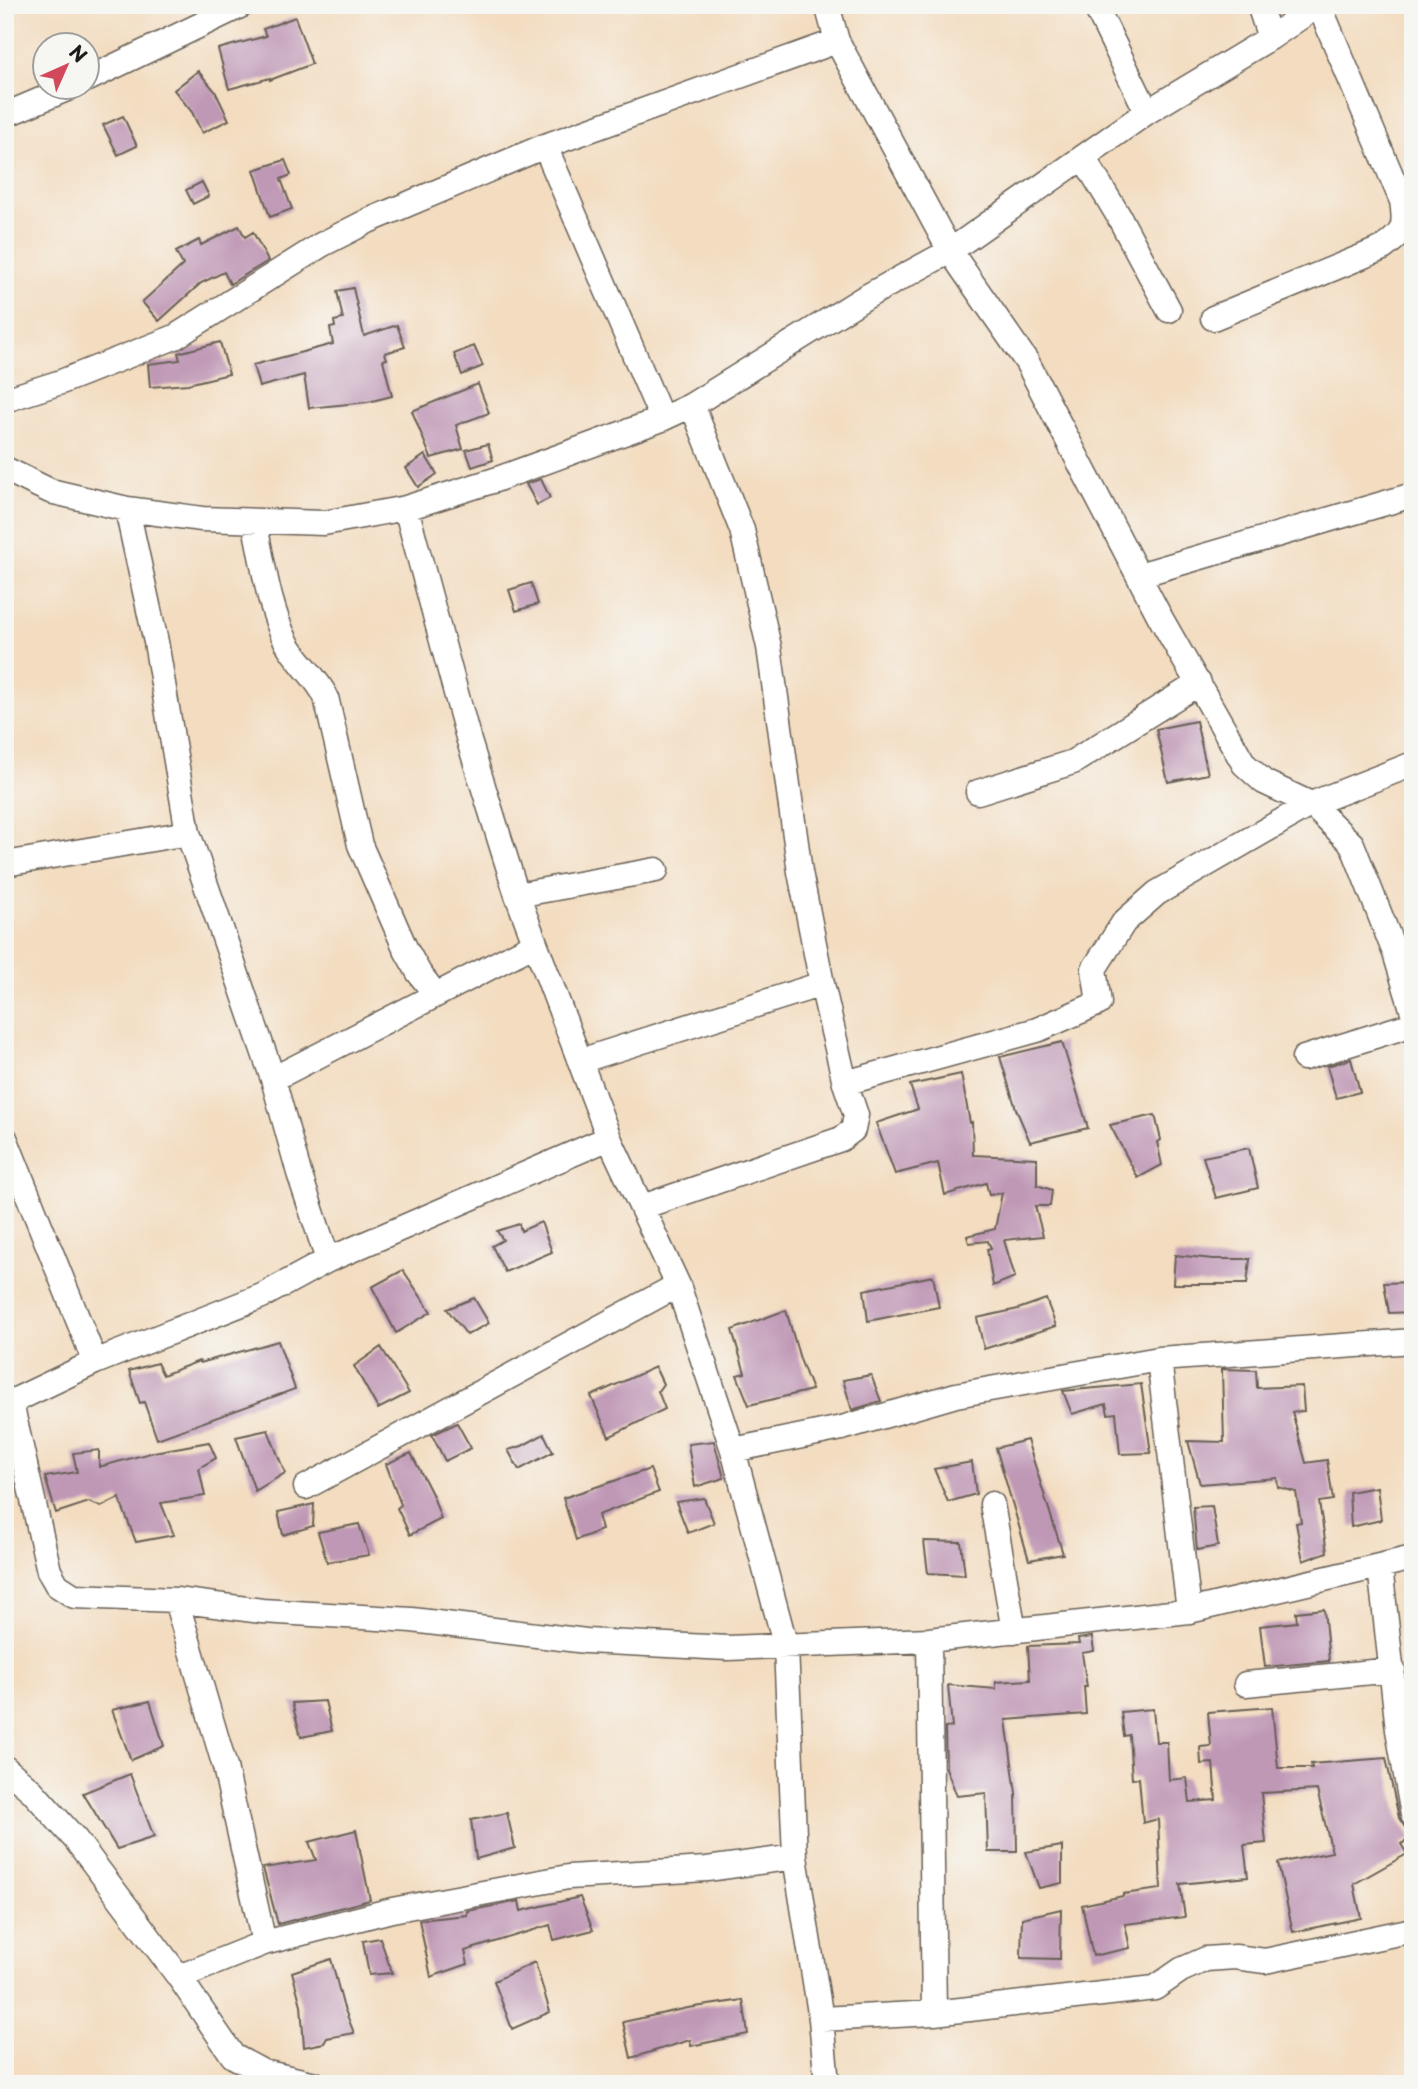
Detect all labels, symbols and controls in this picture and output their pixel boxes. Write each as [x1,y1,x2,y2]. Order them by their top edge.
north arrow [32,32,102,102]
text: N [64,38,94,68]

